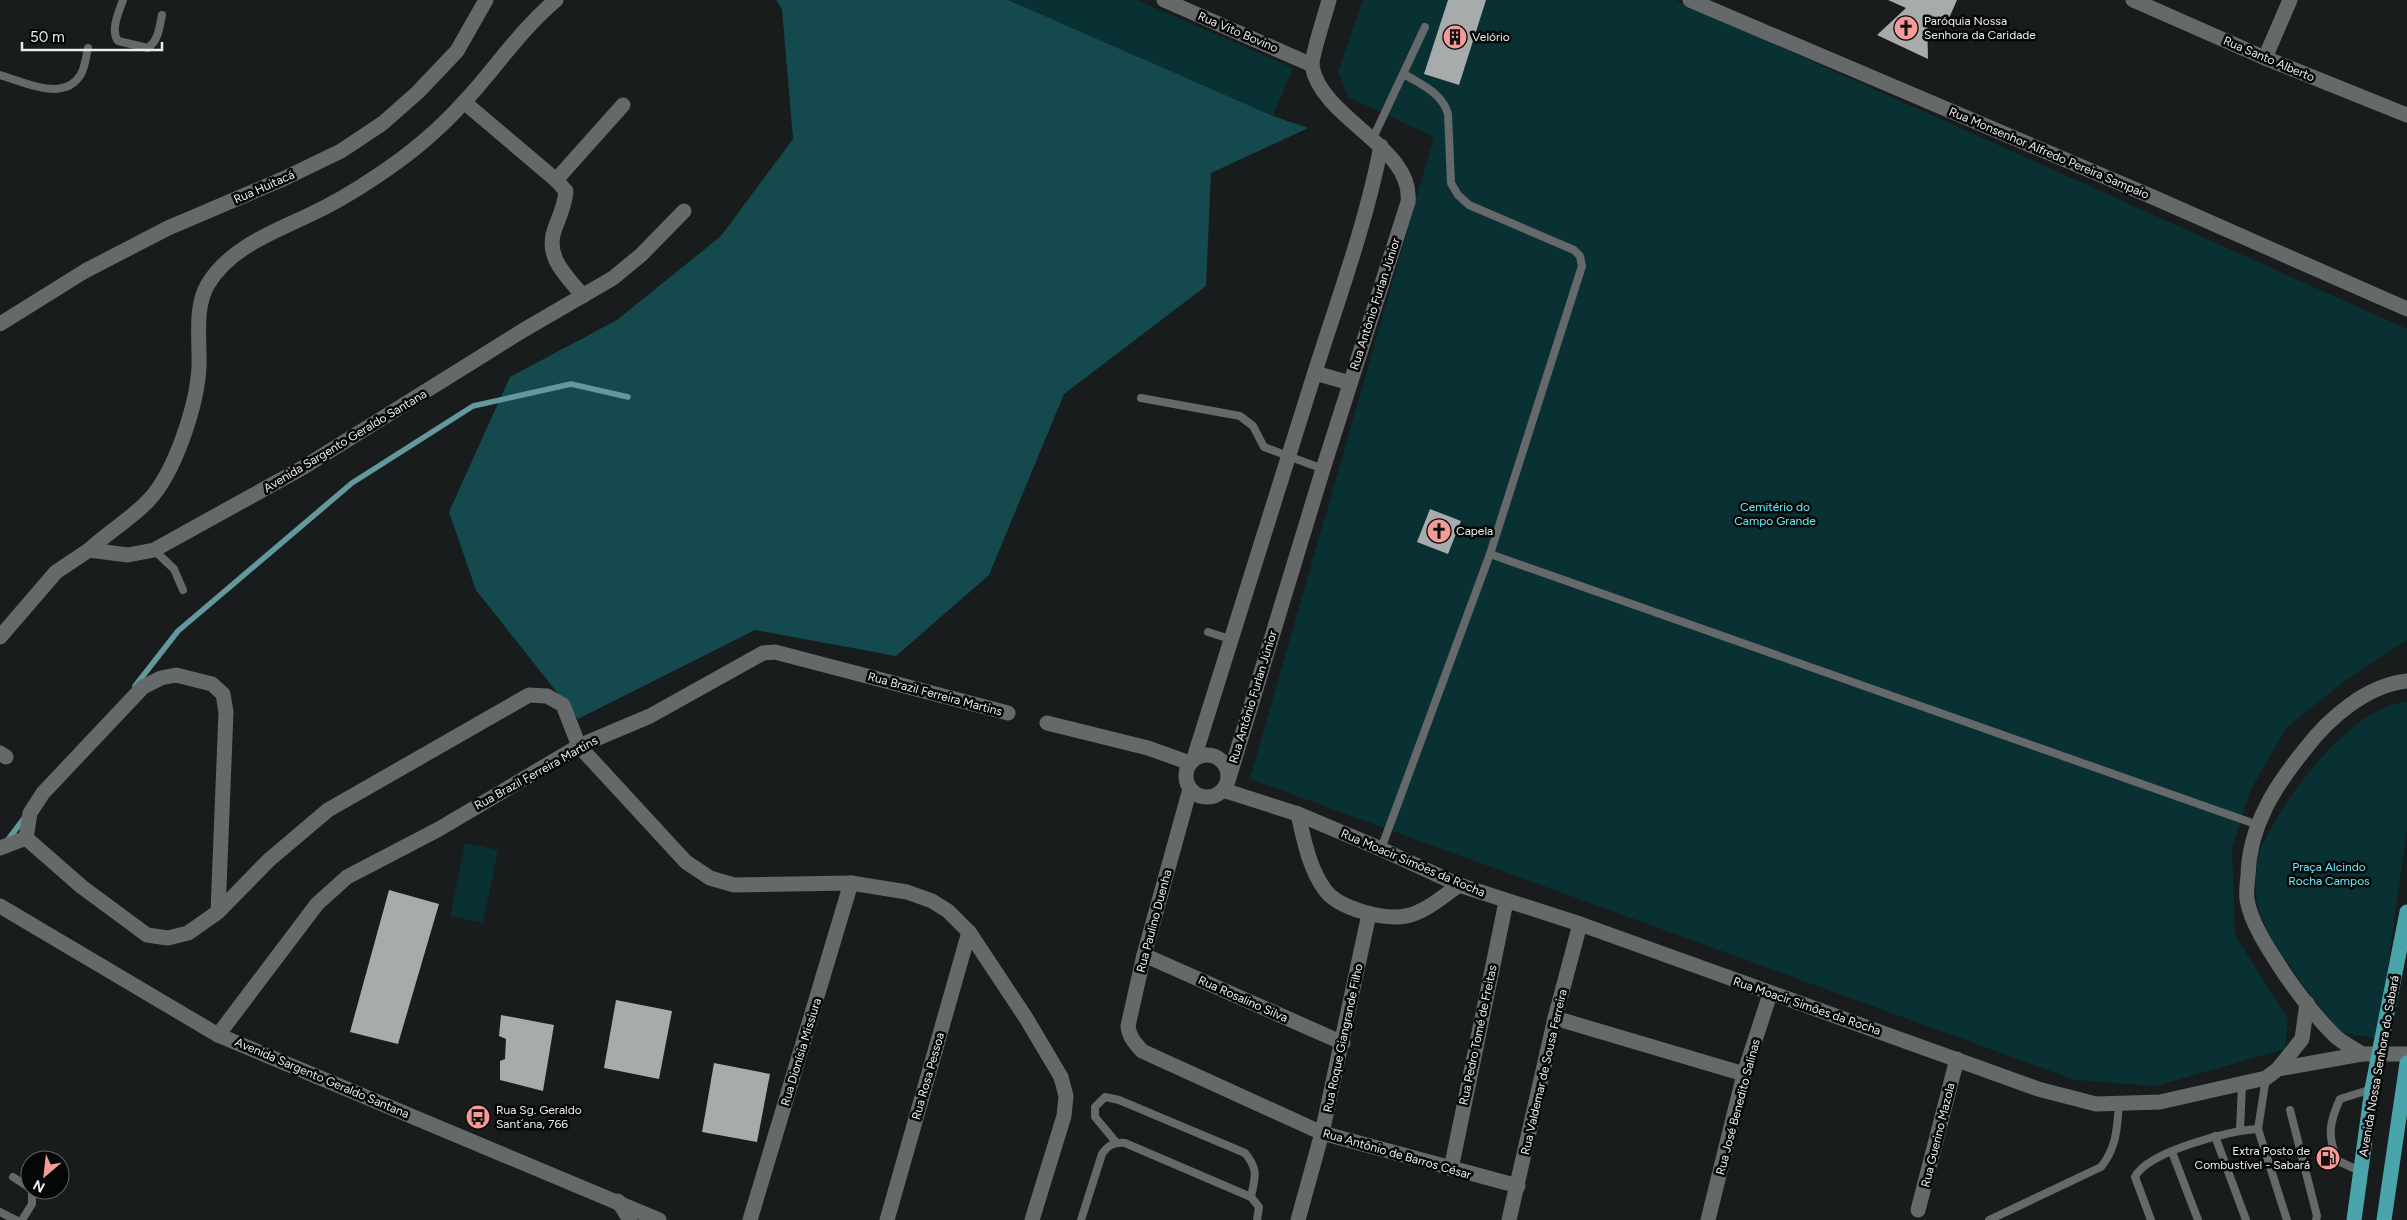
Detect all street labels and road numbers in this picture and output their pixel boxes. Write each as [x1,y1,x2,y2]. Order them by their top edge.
street label: Rua Vito Bovino [1196,9,1280,55]
street label: Rua Santo Alberto [2221,33,2317,85]
street label: Rua Monsenhor Alfredo Pereira Sampaio [1947,104,2151,202]
street label: Rua Huitacá [231,167,297,207]
street label: Rua Antônio Furlan Júnior [1347,236,1403,372]
street label: Avenida Sargento Geraldo Santana [261,387,429,495]
street label: Rua Antônio Furlan Júnior [1226,629,1280,765]
street label: Rua Brazil Ferreira Martins [866,669,1004,719]
street label: Rua Brazil Ferreira Martins [472,733,600,813]
street label: Rua Moacir Simões da Rocha [1339,826,1487,900]
street label: Rua Paulino Duenha [1134,868,1174,974]
street label: Rua Roque Giangrande Filho [1320,962,1366,1114]
street label: Rua Pedro Tomé de Freitas [1456,963,1500,1106]
street label: Rua Rosalino Silva [1196,973,1290,1025]
street label: Rua Moacir Simões da Rocha [1731,974,1883,1038]
street label: Avenida Nossa Senhora do Sabará [2356,974,2402,1158]
street label: Rua Valdemar de Sousa Ferreira [1518,988,1570,1156]
street label: Rua Dionísia Missiura [778,996,824,1108]
street label: Rua Rosa Pessoa [909,1031,947,1121]
street label: Avenida Sargento Geraldo Santana [233,1035,411,1121]
street label: Rua José Benedito Salinas [1713,1037,1763,1177]
street label: Rua Guerino Mazola [1918,1081,1958,1189]
street label: Rua Antônio de Barros César [1321,1126,1473,1182]

